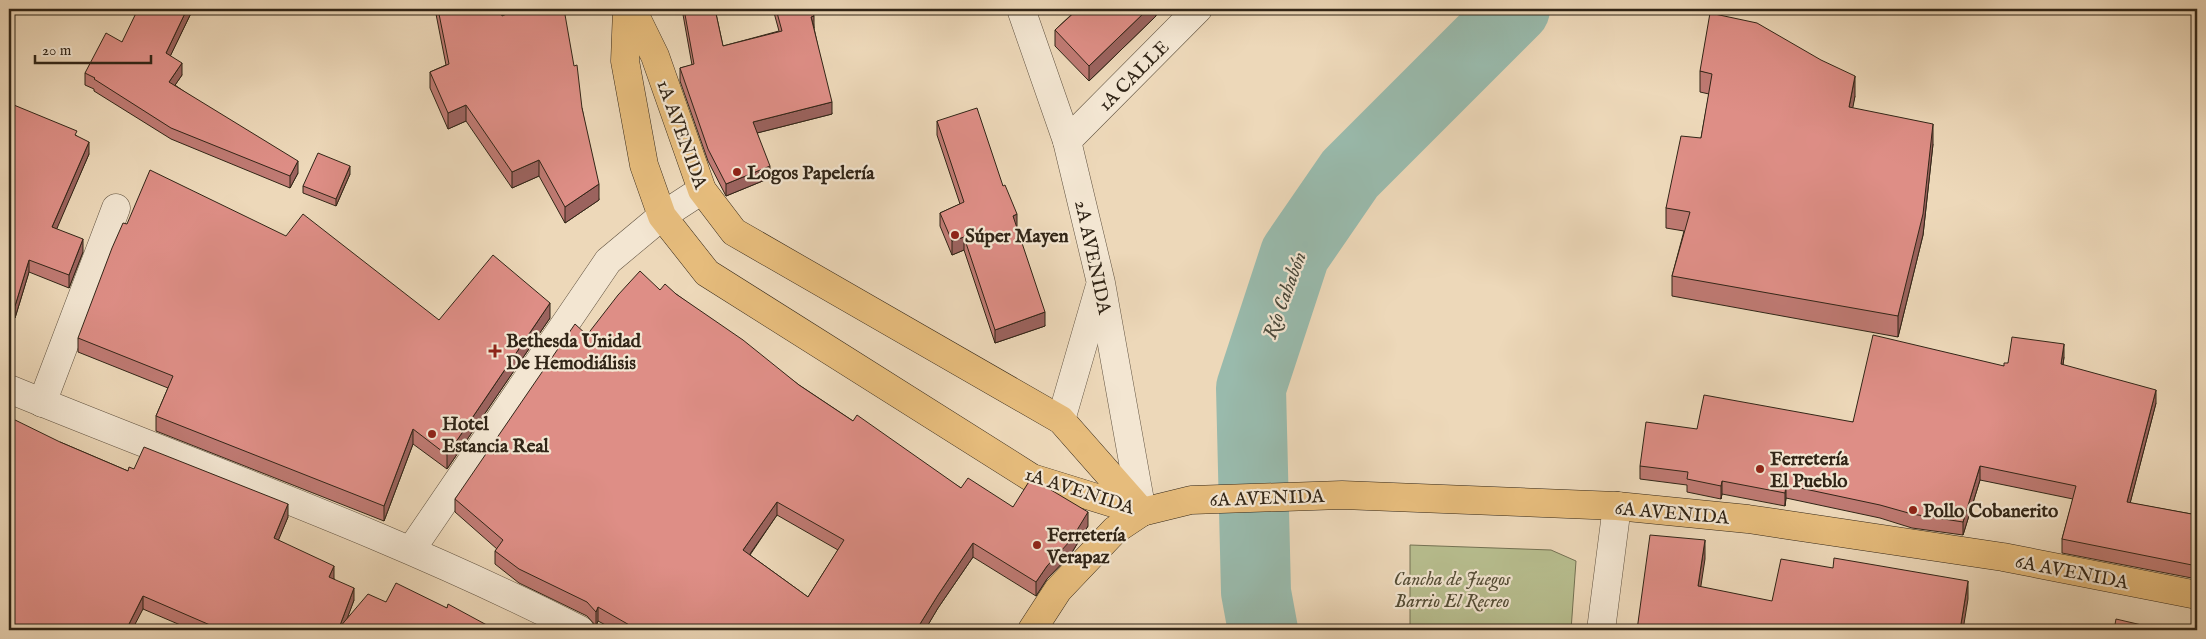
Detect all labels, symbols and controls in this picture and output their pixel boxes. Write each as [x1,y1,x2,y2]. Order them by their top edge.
scale bar [35,32,151,64]
street label: 1A CALLE [1094,36,1175,117]
text: 20 m [42,41,72,60]
street label: 1A AVENIDA [650,77,712,193]
place label: Logos Papelería [747,162,875,186]
marker: Logos Papelería [731,166,743,178]
street label: 2A AVENIDA [1068,198,1116,318]
place label: Súper Mayen [965,225,1069,249]
marker: Súper Mayen [949,229,961,241]
water label: Río Cahabón [1258,248,1313,343]
place label: Bethesda Unidad De Hemodiálisis [506,330,642,376]
marker: Bethesda Unidad De Hemodiálisis [488,344,502,358]
place label: Hotel Estancia Real [442,413,550,459]
marker: Hotel Estancia Real [426,428,438,440]
place label: Ferretería El Pueblo [1770,448,1850,494]
street label: 1A AVENIDA [1021,463,1138,521]
marker: Ferretería El Pueblo [1754,463,1766,475]
street label: 6A AVENIDA [1209,485,1326,513]
street label: 6A AVENIDA [1614,497,1731,531]
place label: Pollo Cobanerito [1923,500,2058,524]
marker: Pollo Cobanerito [1907,504,1919,516]
place label: Ferretería Verapaz [1046,524,1127,570]
marker: Ferretería Verapaz [1031,539,1043,551]
street label: 6A AVENIDA [2013,550,2131,596]
park label: Cancha de Juegos Barrio El Recreo [1393,568,1511,614]

